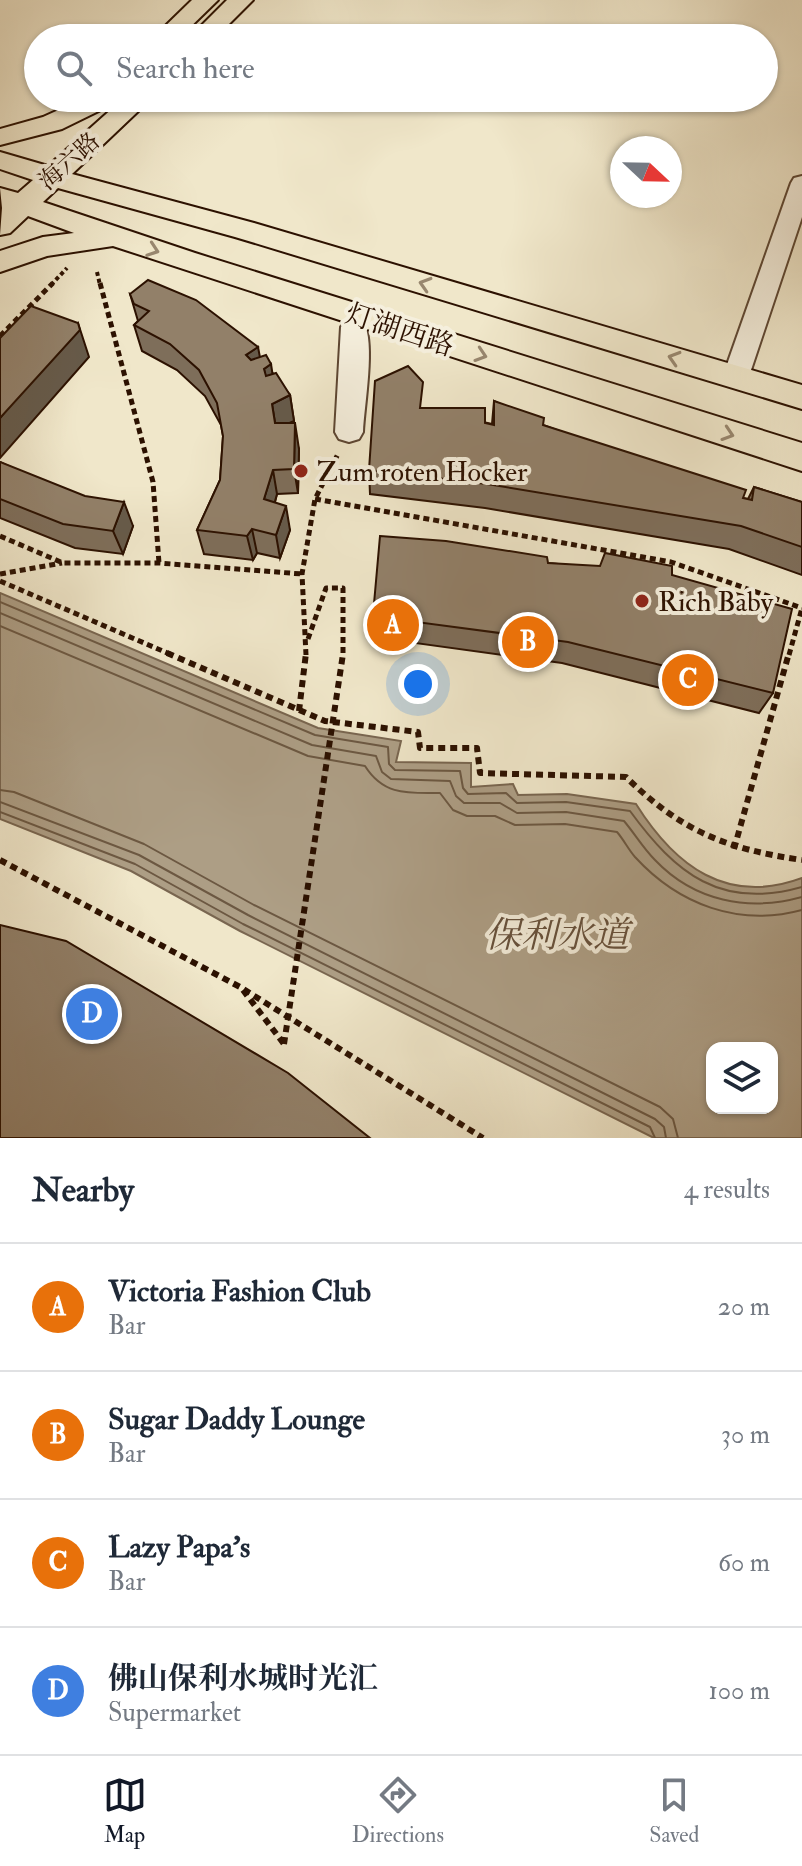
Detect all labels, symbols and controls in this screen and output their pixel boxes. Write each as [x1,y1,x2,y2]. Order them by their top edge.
search box [24,24,778,112]
icon: search [52,46,96,90]
text: Search here [116,50,255,87]
street label: 海六路 [32,126,106,197]
north arrow [610,136,682,208]
one-way arrow [145,240,159,256]
one-way arrow [418,277,432,293]
street label: 灯湖西路 [341,296,458,364]
one-way arrow [473,346,487,362]
one-way arrow [667,351,681,367]
one-way arrow [721,424,735,440]
place label: Zum roten Hocker [317,455,528,490]
marker: Zum roten Hocker [292,462,310,480]
place label: Rich Baby [658,585,774,620]
marker: Rich Baby [633,592,651,610]
pin: A [367,595,419,655]
pin: B [502,612,554,672]
pin: C [662,650,714,710]
your location [398,664,438,704]
water label: 保利水道 [485,913,634,958]
pin: D [66,984,118,1044]
map controls [706,1042,778,1114]
button: layers [706,1042,778,1114]
text: Nearby [32,1169,134,1212]
text: 4 results [684,1174,770,1206]
text: Victoria Fashion Club [108,1273,371,1310]
text: A [50,1291,66,1323]
text: 20 m [718,1291,770,1323]
text: Bar [108,1310,145,1342]
text: Sugar Daddy Lounge [108,1401,365,1438]
text: B [49,1419,67,1451]
text: 30 m [721,1419,770,1451]
text: Bar [108,1438,145,1470]
text: Lazy Papa's [108,1529,250,1566]
text: C [48,1547,68,1579]
text: 60 m [718,1547,770,1579]
text: Bar [108,1566,145,1598]
text: 佛山保利水城时光汇 [108,1660,378,1697]
text: D [47,1675,69,1707]
text: 100 m [709,1675,770,1707]
text: Supermarket [108,1697,241,1729]
tab: Map [103,1773,147,1849]
tab: Directions [352,1773,444,1849]
tab: Saved [649,1773,699,1849]

